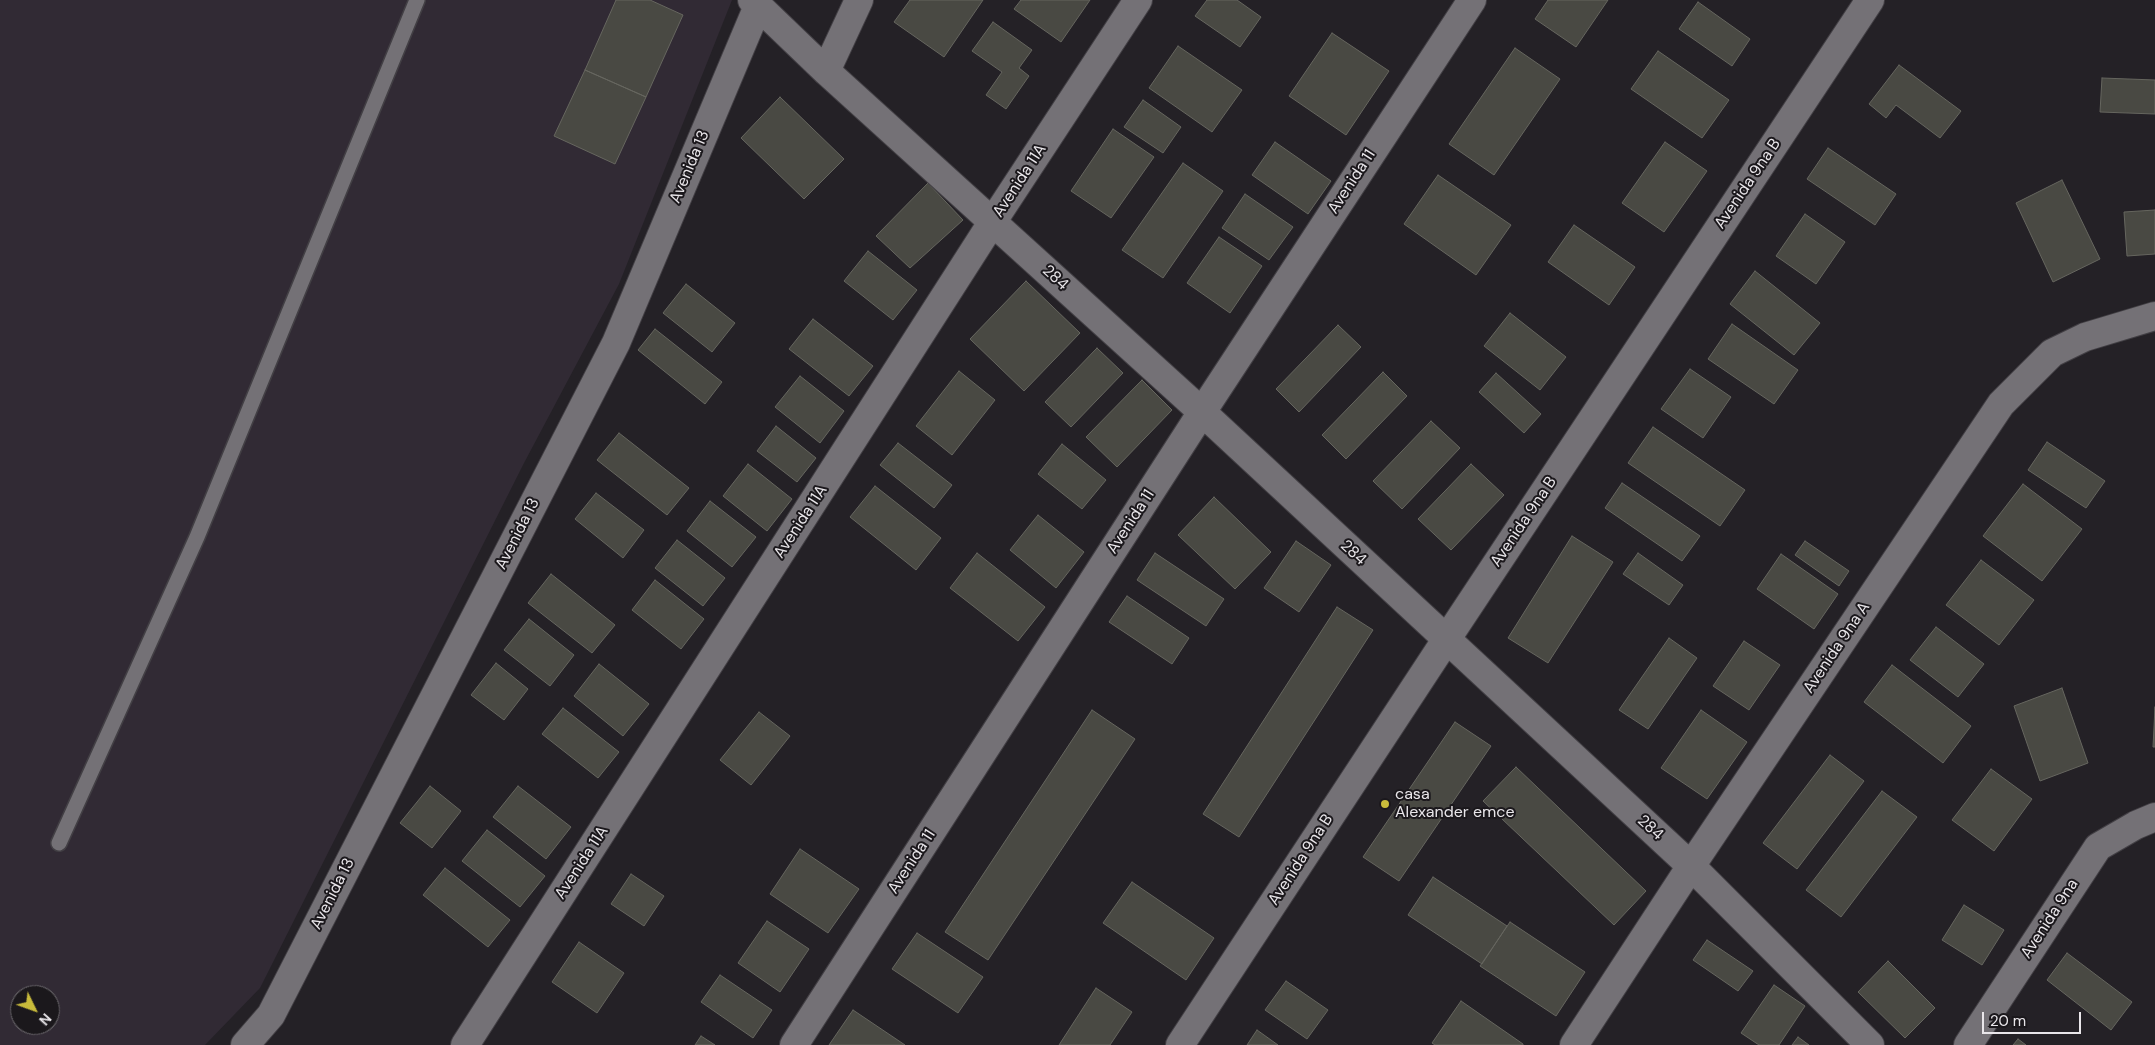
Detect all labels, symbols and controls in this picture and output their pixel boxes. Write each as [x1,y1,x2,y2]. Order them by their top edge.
street label: Avenida 13 [666,128,714,206]
street label: Avenida 9na B [1711,135,1785,233]
street label: Avenida 11A [989,141,1051,221]
street label: Avenida 11 [1324,146,1380,218]
street label: 284 [1038,261,1072,295]
street label: Avenida 9na B [1487,473,1561,571]
street label: Avenida 11A [770,482,832,562]
street label: Avenida 11 [1103,486,1159,558]
street label: Avenida 13 [492,495,544,573]
street label: 284 [1336,536,1370,570]
street label: Avenida 9na A [1799,599,1875,697]
place label: casa Alexander emce [1395,785,1515,823]
marker: casa Alexander emce [1379,798,1391,810]
street label: Avenida 9na B [1264,811,1338,909]
street label: 284 [1633,811,1667,845]
street label: Avenida 11A [551,823,613,903]
street label: Avenida 11 [884,826,940,898]
street label: Avenida 13 [307,855,359,933]
street label: Avenida 9na [2017,876,2083,962]
north arrow [10,985,60,1035]
scale bar [1985,1002,2084,1034]
text: N [35,1010,56,1029]
text: 20 m [1990,1011,2026,1031]

